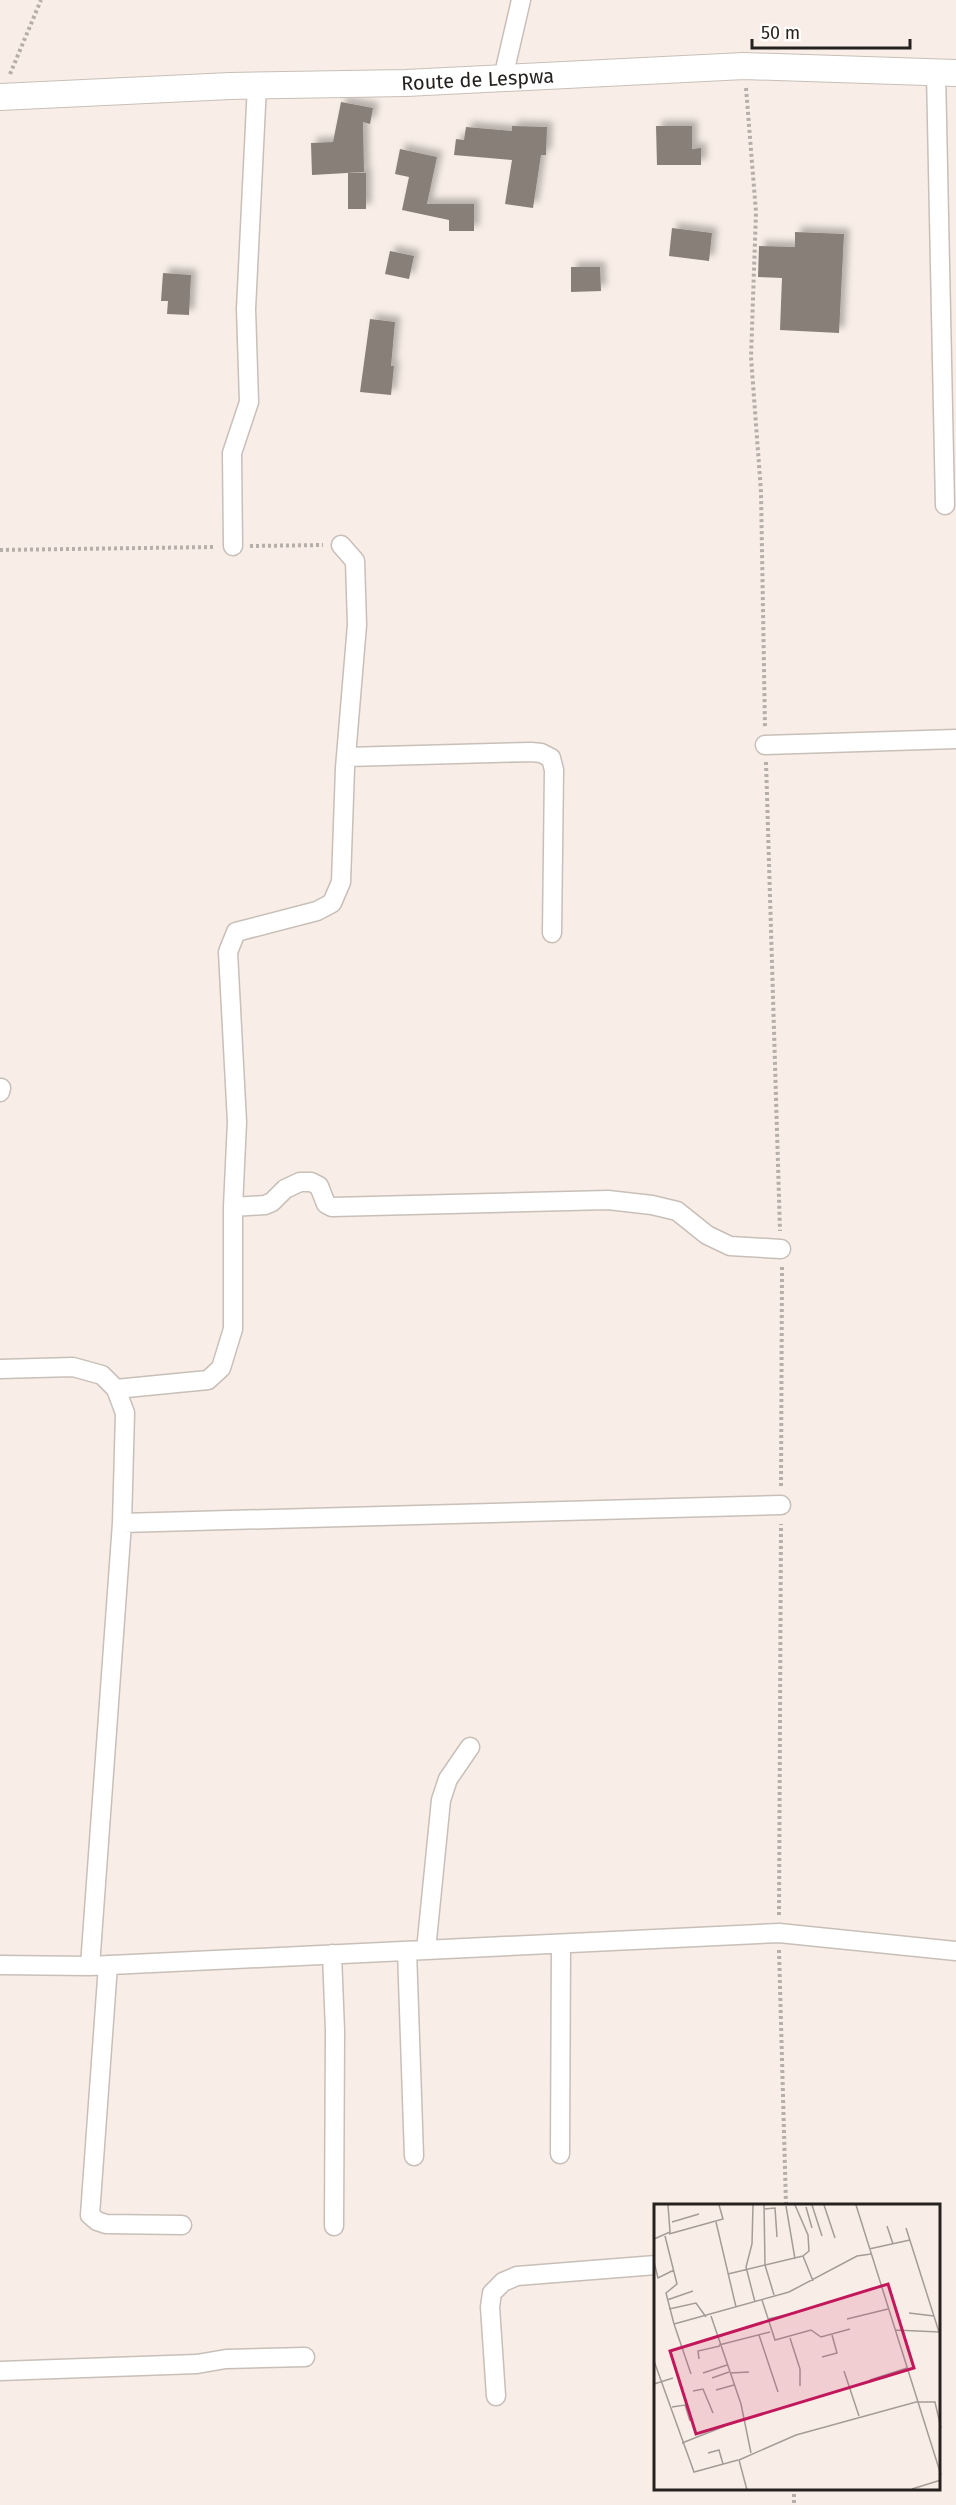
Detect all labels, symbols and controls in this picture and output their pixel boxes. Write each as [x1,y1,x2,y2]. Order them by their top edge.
scale bar [752,12,910,50]
text: 50 m [761,22,800,44]
street label: Route de Lespwa [401,64,555,95]
inset map [654,2204,941,2490]

